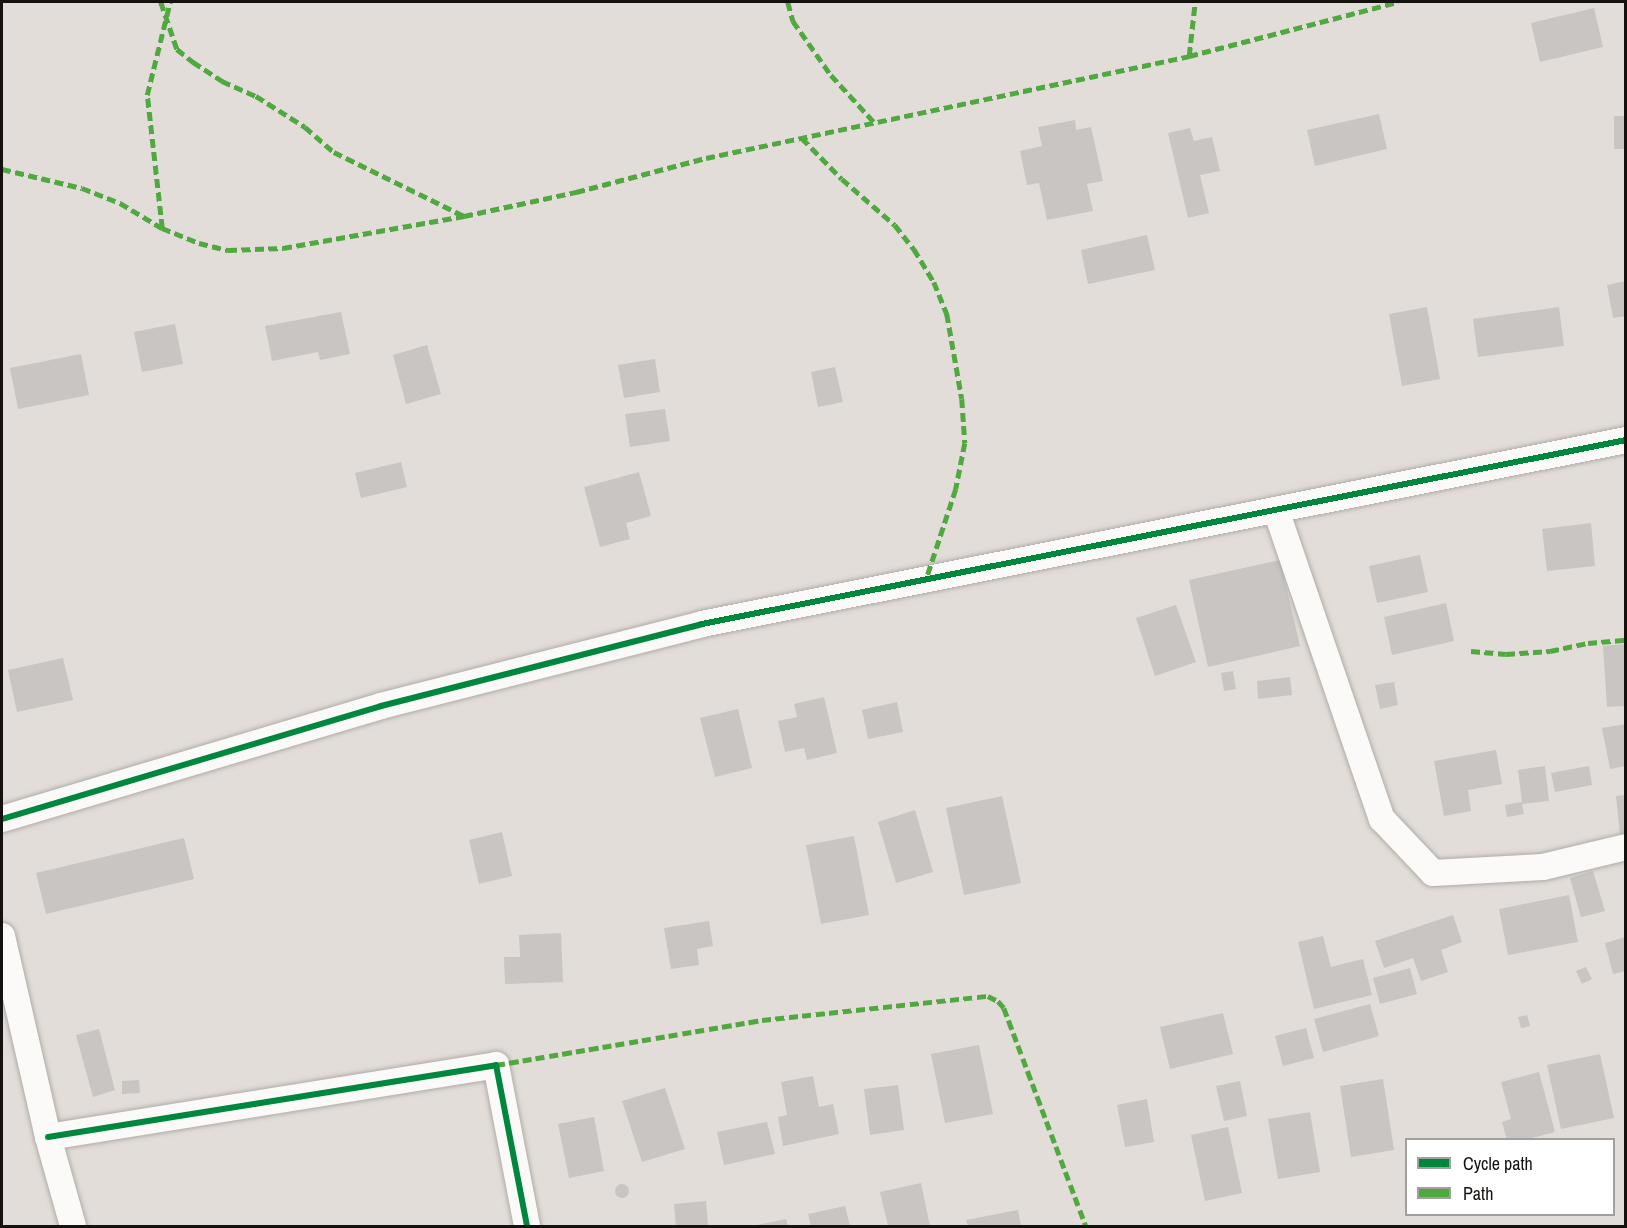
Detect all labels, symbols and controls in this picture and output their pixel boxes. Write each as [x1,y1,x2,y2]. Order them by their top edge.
legend [1405,1138,1615,1216]
text: Cycle path [1463,1151,1533,1176]
text: Path [1463,1181,1493,1206]

